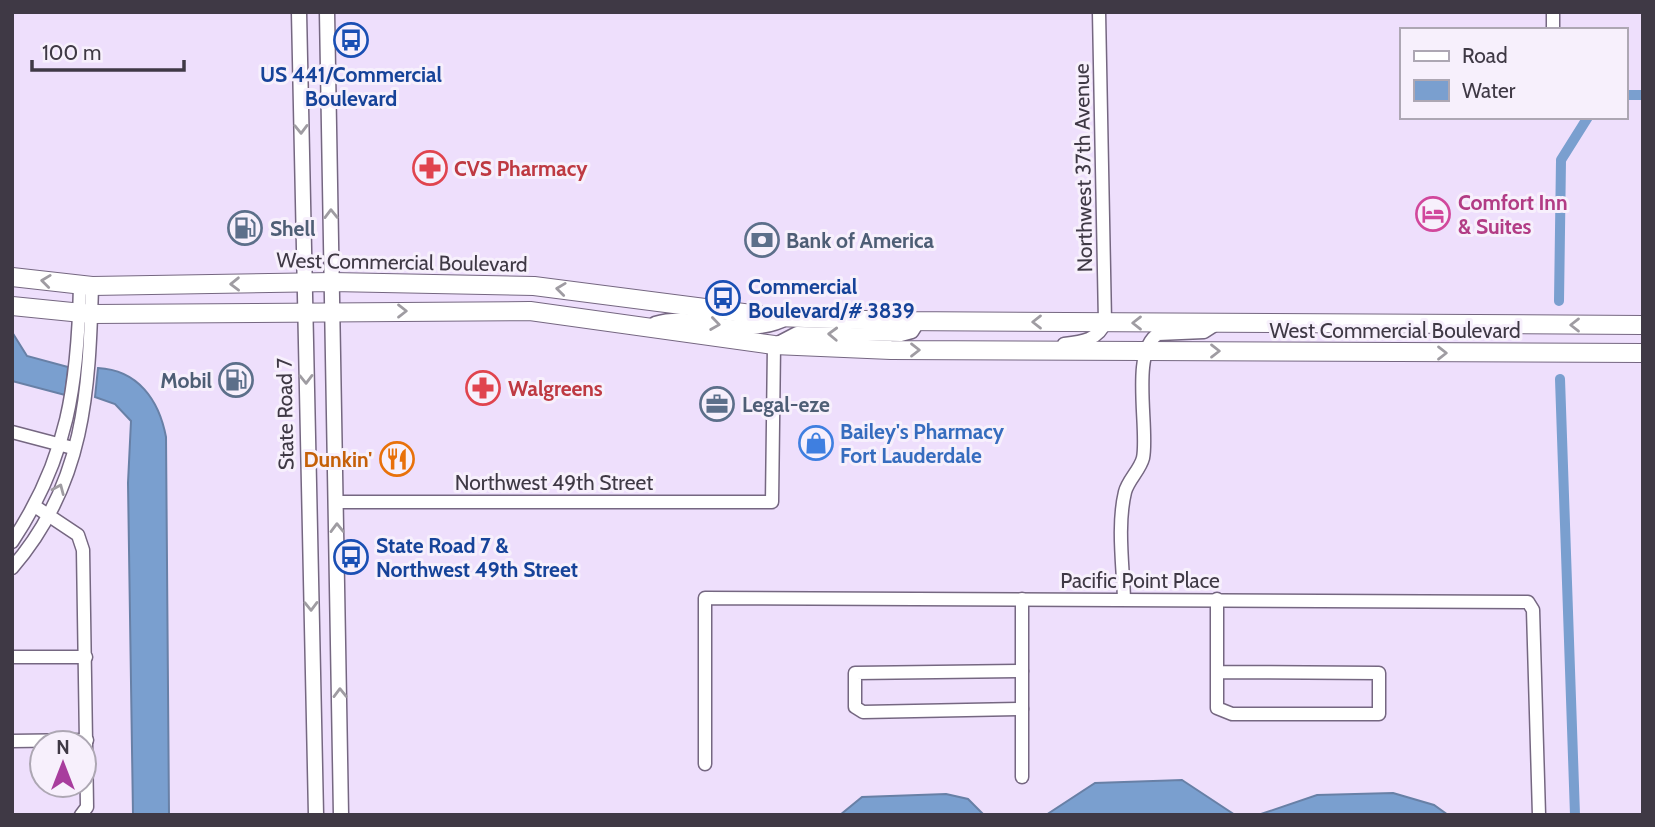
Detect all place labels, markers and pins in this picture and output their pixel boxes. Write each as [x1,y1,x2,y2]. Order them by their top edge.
bus stop icon: US 441/Commercial Boulevard [332,21,370,59]
place label: US 441/Commercial Boulevard [260,62,443,111]
pharmacy icon: CVS Pharmacy [411,149,449,187]
place label: CVS Pharmacy [454,156,588,181]
place label: Comfort Inn & Suites [1458,190,1568,239]
hotel icon: Comfort Inn & Suites [1414,195,1452,233]
fuel station icon: Shell [226,209,264,247]
place label: Shell [270,216,316,241]
bank icon: Bank of America [743,221,781,259]
place label: Bank of America [786,228,935,253]
place label: Commercial Boulevard/# 3839 [748,274,915,323]
bus stop icon: Commercial Boulevard/# 3839 [704,279,742,317]
fuel station icon: Mobil [217,361,255,399]
place label: Mobil [160,368,212,393]
pharmacy icon: Walgreens [464,369,502,407]
place label: Walgreens [508,376,603,401]
office icon: Legal-eze [698,385,736,423]
place label: Legal-eze [742,392,830,417]
place label: Bailey's Pharmacy Fort Lauderdale [840,419,1005,468]
shop icon: Bailey's Pharmacy Fort Lauderdale [797,424,835,462]
restaurant icon: Dunkin' [378,440,416,478]
place label: Dunkin' [304,447,372,472]
place label: State Road 7 & Northwest 49th Street [376,533,578,582]
bus stop icon: State Road 7 & Northwest 49th Street [332,538,370,576]

